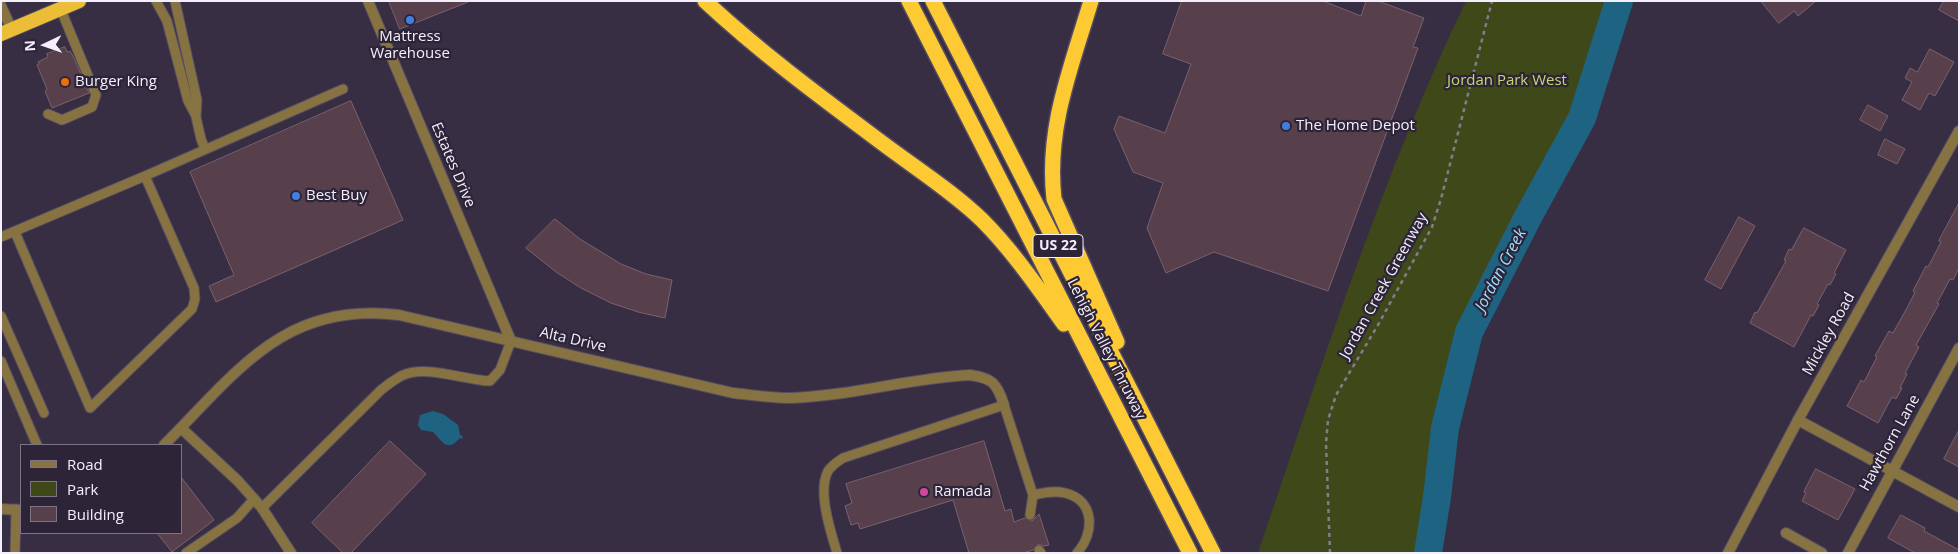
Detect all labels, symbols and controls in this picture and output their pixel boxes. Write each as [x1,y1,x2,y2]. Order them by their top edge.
marker: Mattress Warehouse [404,14,416,26]
north arrow [20,20,70,70]
place label: Mattress Warehouse [370,28,450,63]
text: N [20,40,39,52]
park label: Jordan Park West [1447,72,1567,90]
place label: Burger King [75,73,157,91]
marker: Burger King [59,76,71,88]
place label: The Home Depot [1296,117,1415,135]
street label: Estates Drive [427,120,479,210]
marker: The Home Depot [1280,120,1292,132]
place label: Best Buy [306,187,367,205]
marker: Best Buy [290,190,302,202]
street label: Jordan Creek Greenway [1336,210,1432,362]
water label: Jordan Creek [1471,225,1531,315]
road number: US 22 [1033,235,1083,258]
street label: Lehigh Valley Thruway [1063,276,1149,422]
street label: Mickley Road [1799,290,1859,378]
street label: Alta Drive [538,324,608,356]
street label: Hawthorn Lane [1856,392,1924,494]
legend [20,444,182,534]
text: Road [67,454,103,474]
text: Park [67,479,98,499]
place label: Ramada [934,483,991,501]
marker: Ramada [918,486,930,498]
text: Building [67,504,124,524]

